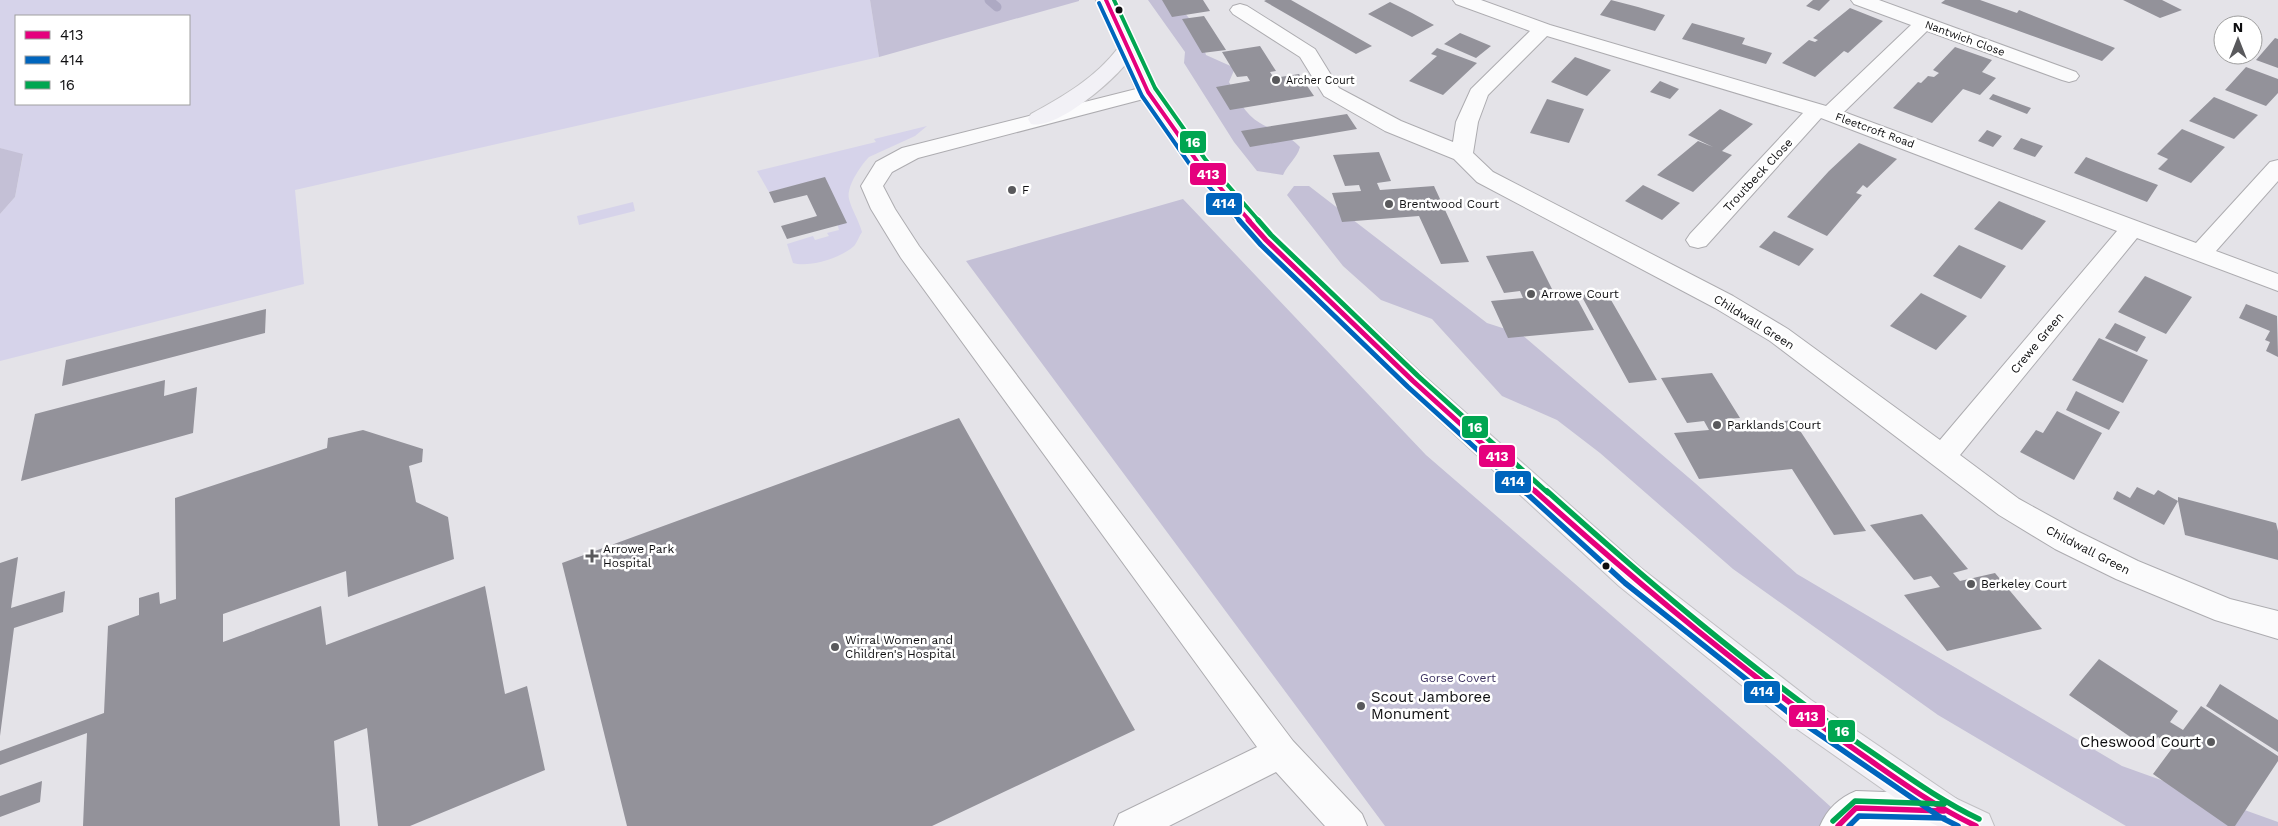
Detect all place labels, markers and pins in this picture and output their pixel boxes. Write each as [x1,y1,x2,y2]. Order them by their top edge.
unlabelled marker [1114,5,1124,15]
marker: Archer Court [1270,74,1282,86]
place label: Archer Court [1286,74,1355,87]
place label: F [1022,183,1029,197]
marker: F [1006,184,1018,196]
place label: Brentwood Court [1399,197,1499,211]
marker: Brentwood Court [1383,198,1395,210]
place label: Arrowe Court [1541,287,1619,301]
marker: Arrowe Court [1525,288,1537,300]
place label: Parklands Court [1727,418,1821,432]
marker: Parklands Court [1711,419,1723,431]
place label: Arrowe Park Hospital [603,542,674,570]
marker: Arrowe Park Hospital [585,549,599,563]
unlabelled marker [1601,561,1611,571]
place label: Berkeley Court [1981,577,2067,591]
marker: Berkeley Court [1965,578,1977,590]
place label: Wirral Women and Children's Hospital [845,633,956,661]
marker: Wirral Women and Children's Hospital [829,641,841,653]
place label: Scout Jamboree Monument [1371,688,1491,723]
marker: Scout Jamboree Monument [1355,700,1367,712]
place label: Cheswood Court [2080,733,2202,751]
marker: Cheswood Court [2205,736,2217,748]

